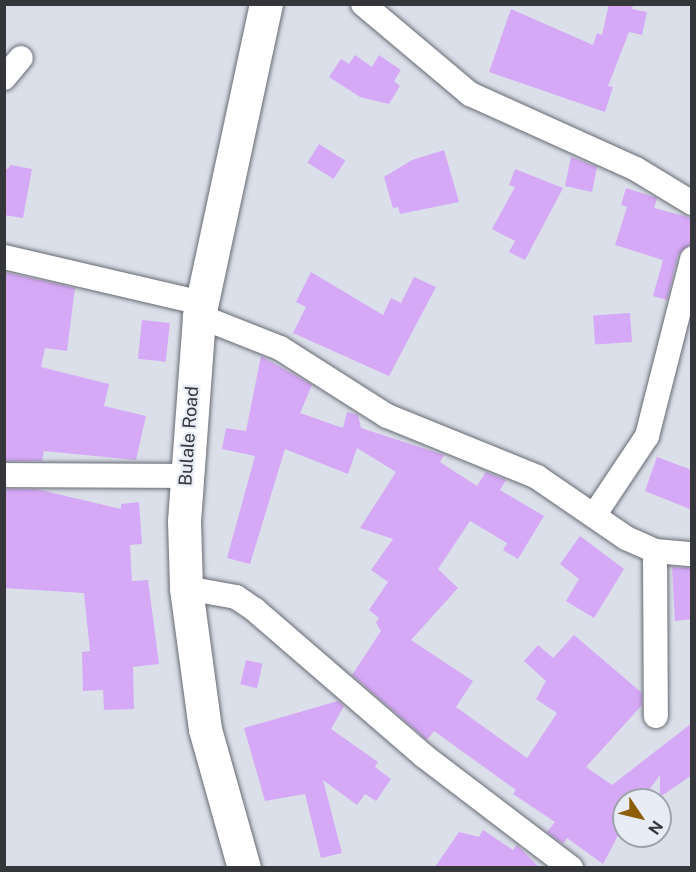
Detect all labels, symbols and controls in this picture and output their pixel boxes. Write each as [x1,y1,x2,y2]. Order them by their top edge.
street label: Bulale Road [175,385,203,487]
north arrow [612,788,672,848]
text: N [644,817,667,838]

